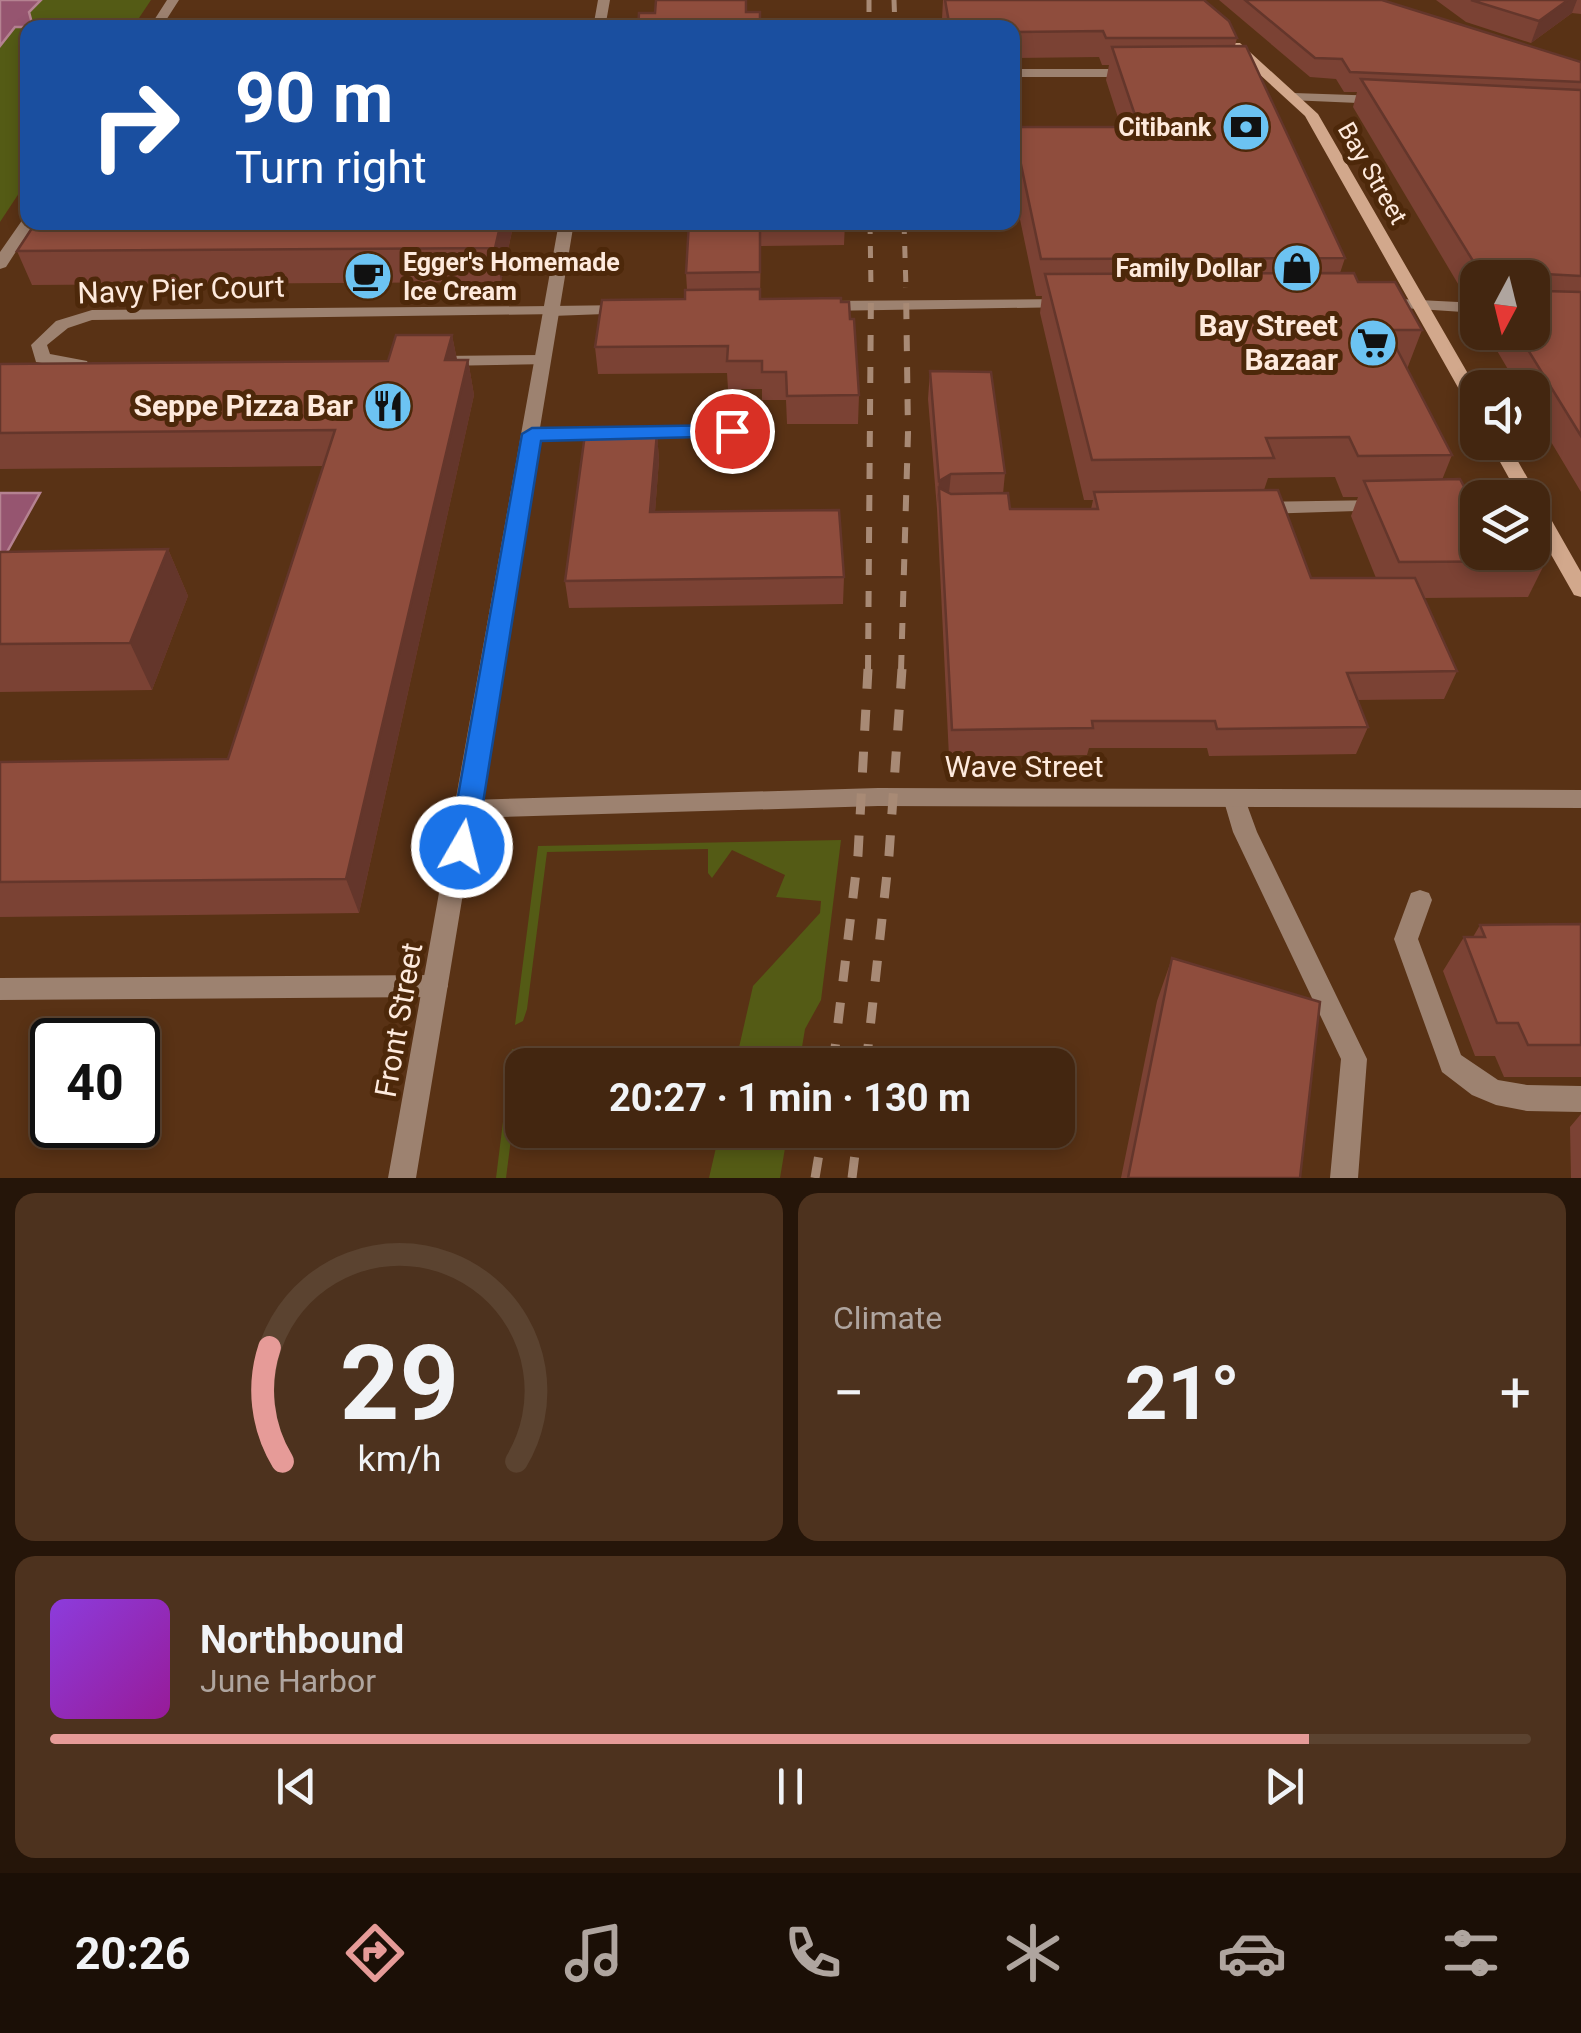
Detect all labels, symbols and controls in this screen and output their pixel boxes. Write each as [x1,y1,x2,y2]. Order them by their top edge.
text: 90 m [235,57,393,139]
icon: right [70,60,200,190]
bank icon: Citibank [1220,101,1272,153]
place label: Citibank [1118,113,1212,142]
street label: Bay Street [1332,117,1413,229]
text: Turn right [235,141,427,194]
shop icon: Family Dollar [1271,242,1323,294]
place label: Egger's Homemade Ice Cream [403,248,620,306]
cafe icon: Egger's Homemade Ice Cream [342,250,394,302]
place label: Family Dollar [1116,254,1262,283]
north arrow [1460,260,1550,350]
map controls [1460,260,1550,570]
street label: Navy Pier Court [77,268,285,311]
place label: Bay Street Bazaar [1199,308,1338,377]
supermarket icon: Bay Street Bazaar [1347,317,1399,369]
button: sound [1460,370,1550,460]
restaurant icon: Seppe Pizza Bar [362,380,414,432]
place label: Seppe Pizza Bar [133,388,353,423]
pin [690,389,775,474]
icon: arrive [705,404,760,459]
button: layers [1460,480,1550,570]
street label: Wave Street [944,749,1104,784]
position arrow [410,795,514,899]
street label: Front Street [368,940,429,1100]
speed limit sign: 40 [30,1018,160,1148]
text: 20:27 · 1 min · 130 m [609,1076,971,1120]
text: Climate [833,1299,942,1337]
text: 29 [339,1323,459,1444]
text: 21° [1124,1349,1240,1437]
text: − [833,1361,864,1425]
text: + [1500,1361,1531,1425]
text: km/h [357,1438,441,1480]
text: Northbound [200,1618,404,1662]
text: June Harbor [200,1662,376,1700]
icon: previous [269,1759,324,1814]
icon: pause [763,1759,818,1814]
icon: next [1257,1759,1312,1814]
icon: directions [340,1918,410,1988]
icon: music [559,1918,629,1988]
icon: phone [778,1918,848,1988]
icon: climate [998,1918,1068,1988]
icon: car [1217,1918,1287,1988]
icon: filters [1436,1918,1506,1988]
text: 20:26 [75,1927,191,1980]

